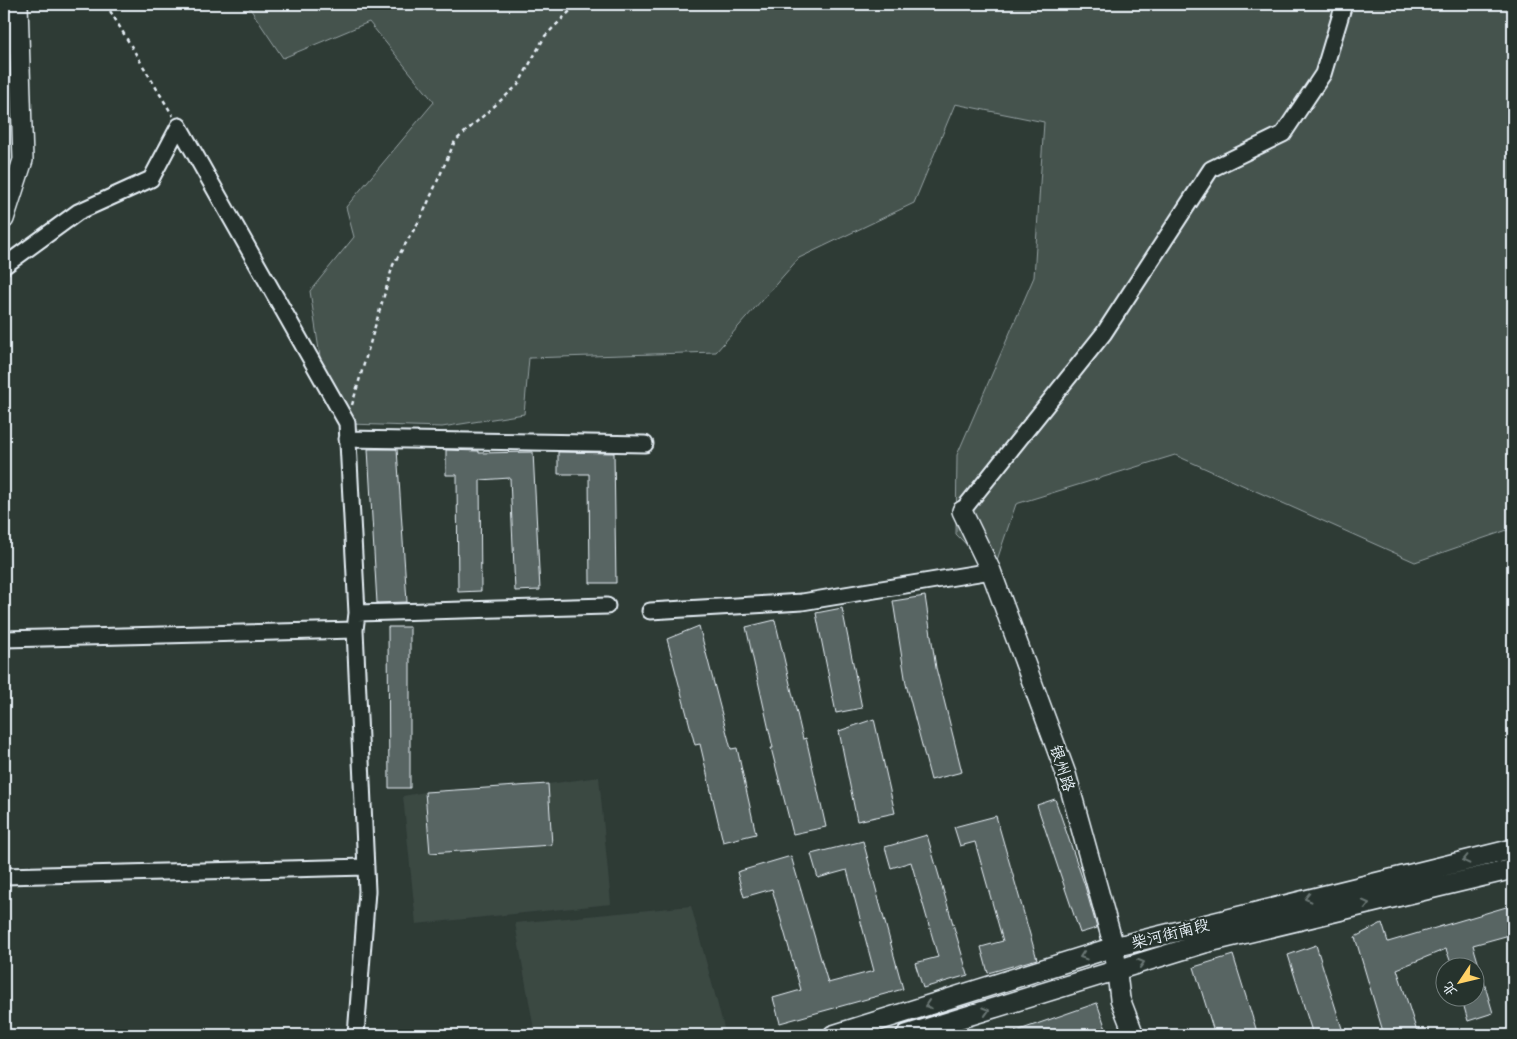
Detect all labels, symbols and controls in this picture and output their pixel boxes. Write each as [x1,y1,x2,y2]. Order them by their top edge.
street label: 银州路 [1042,742,1079,795]
one-way arrow [1461,854,1470,865]
one-way arrow [1304,893,1312,903]
one-way arrow [1361,899,1370,910]
street label: 柴河街南段 [1129,915,1212,956]
one-way arrow [1079,951,1087,961]
north arrow [1434,956,1484,1006]
one-way arrow [1136,959,1145,969]
text: 北 [1439,977,1463,1000]
one-way arrow [924,1000,932,1010]
one-way arrow [981,1006,989,1016]

